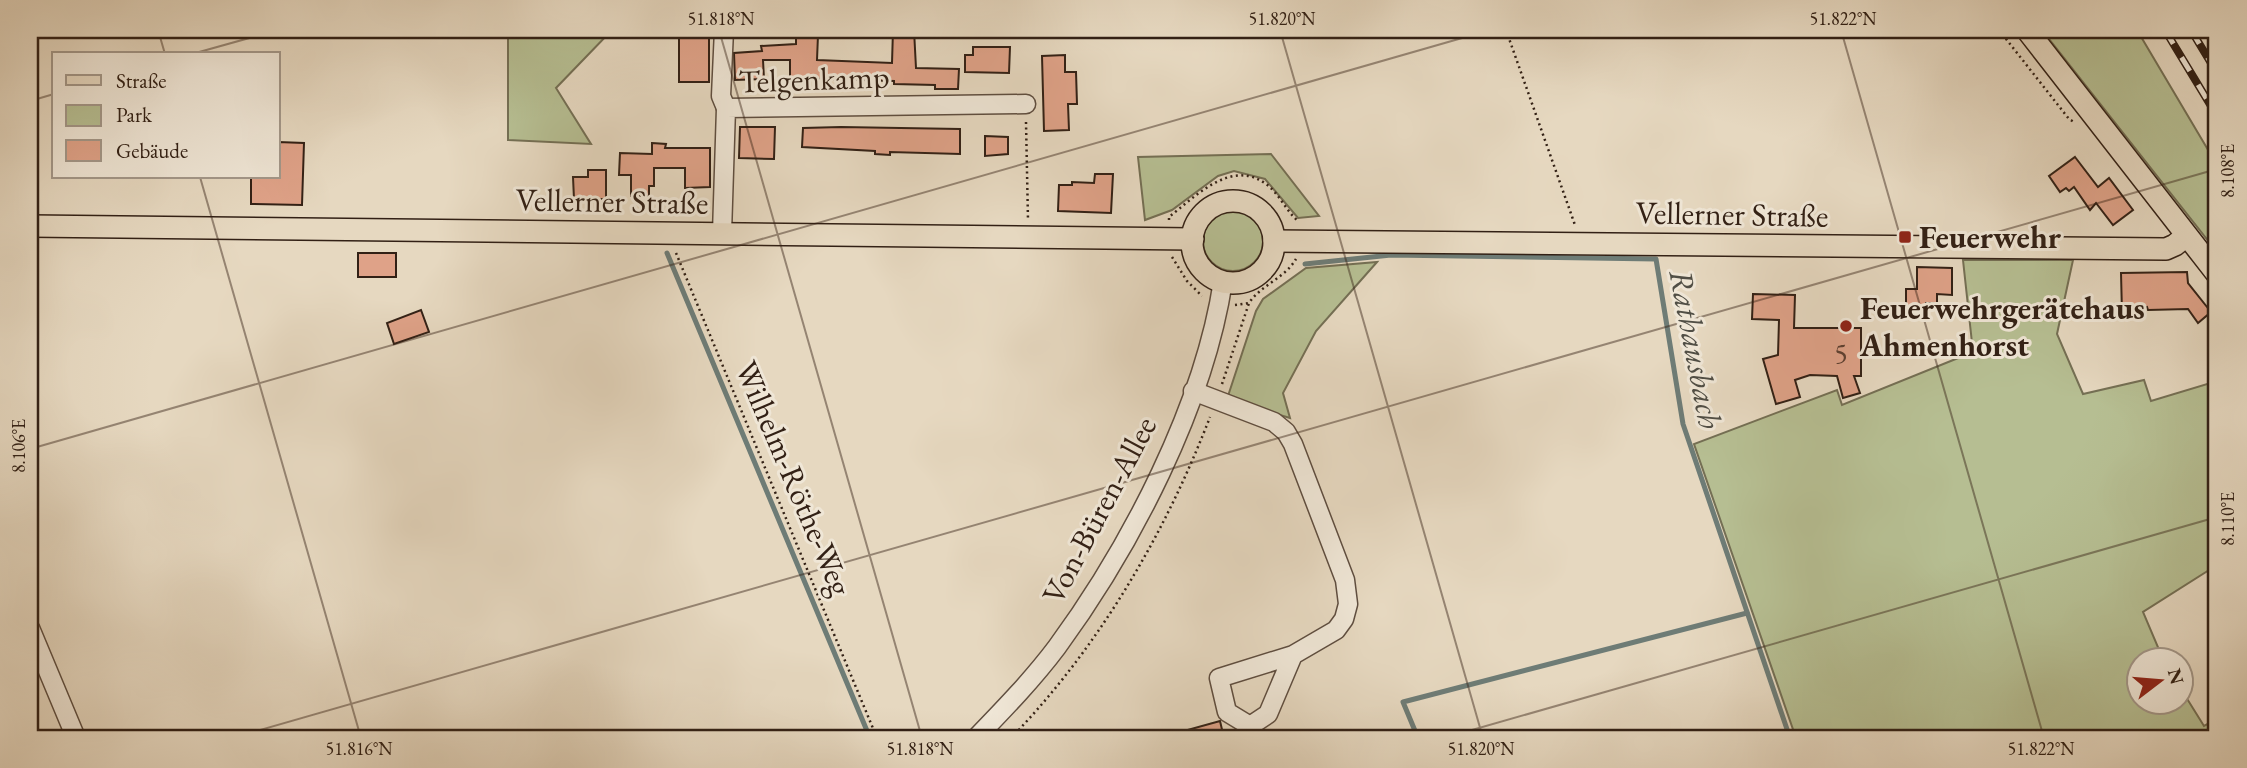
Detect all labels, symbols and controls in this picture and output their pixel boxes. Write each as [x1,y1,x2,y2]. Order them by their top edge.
text: 51.818°N [688,7,755,30]
text: 51.820°N [1249,7,1316,30]
text: 51.822°N [1810,7,1877,30]
legend [52,52,280,178]
street label: Telgenkamp [738,55,890,103]
text: Straße [116,67,167,94]
text: Park [116,101,153,128]
text: Gebäude [116,137,188,164]
text: 8.108°E [2216,144,2239,198]
street label: Vellerner Straße [515,178,709,224]
street label: Vellerner Straße [1635,191,1829,237]
place label: Feuerwehr [1919,216,2062,258]
marker: Feuerwehr [1897,229,1913,245]
water label: Rathausbach [1659,265,1733,433]
place label: Feuerwehrgerätehaus Ahmenhorst [1859,287,2145,366]
marker: Feuerwehrgerätehaus Ahmenhorst [1838,318,1854,334]
house number: 5 [1834,335,1848,371]
street label: Wilhelm-Röthe-Weg [726,354,863,603]
street label: Von-Büren-Allee [1032,409,1166,611]
text: 8.106°E [7,419,30,473]
text: 8.110°E [2216,492,2239,546]
north arrow [2124,646,2194,716]
text: N [2162,666,2190,688]
text: 51.816°N [326,737,393,760]
text: 51.818°N [887,737,954,760]
text: 51.820°N [1448,737,1515,760]
text: 51.822°N [2008,737,2075,760]

